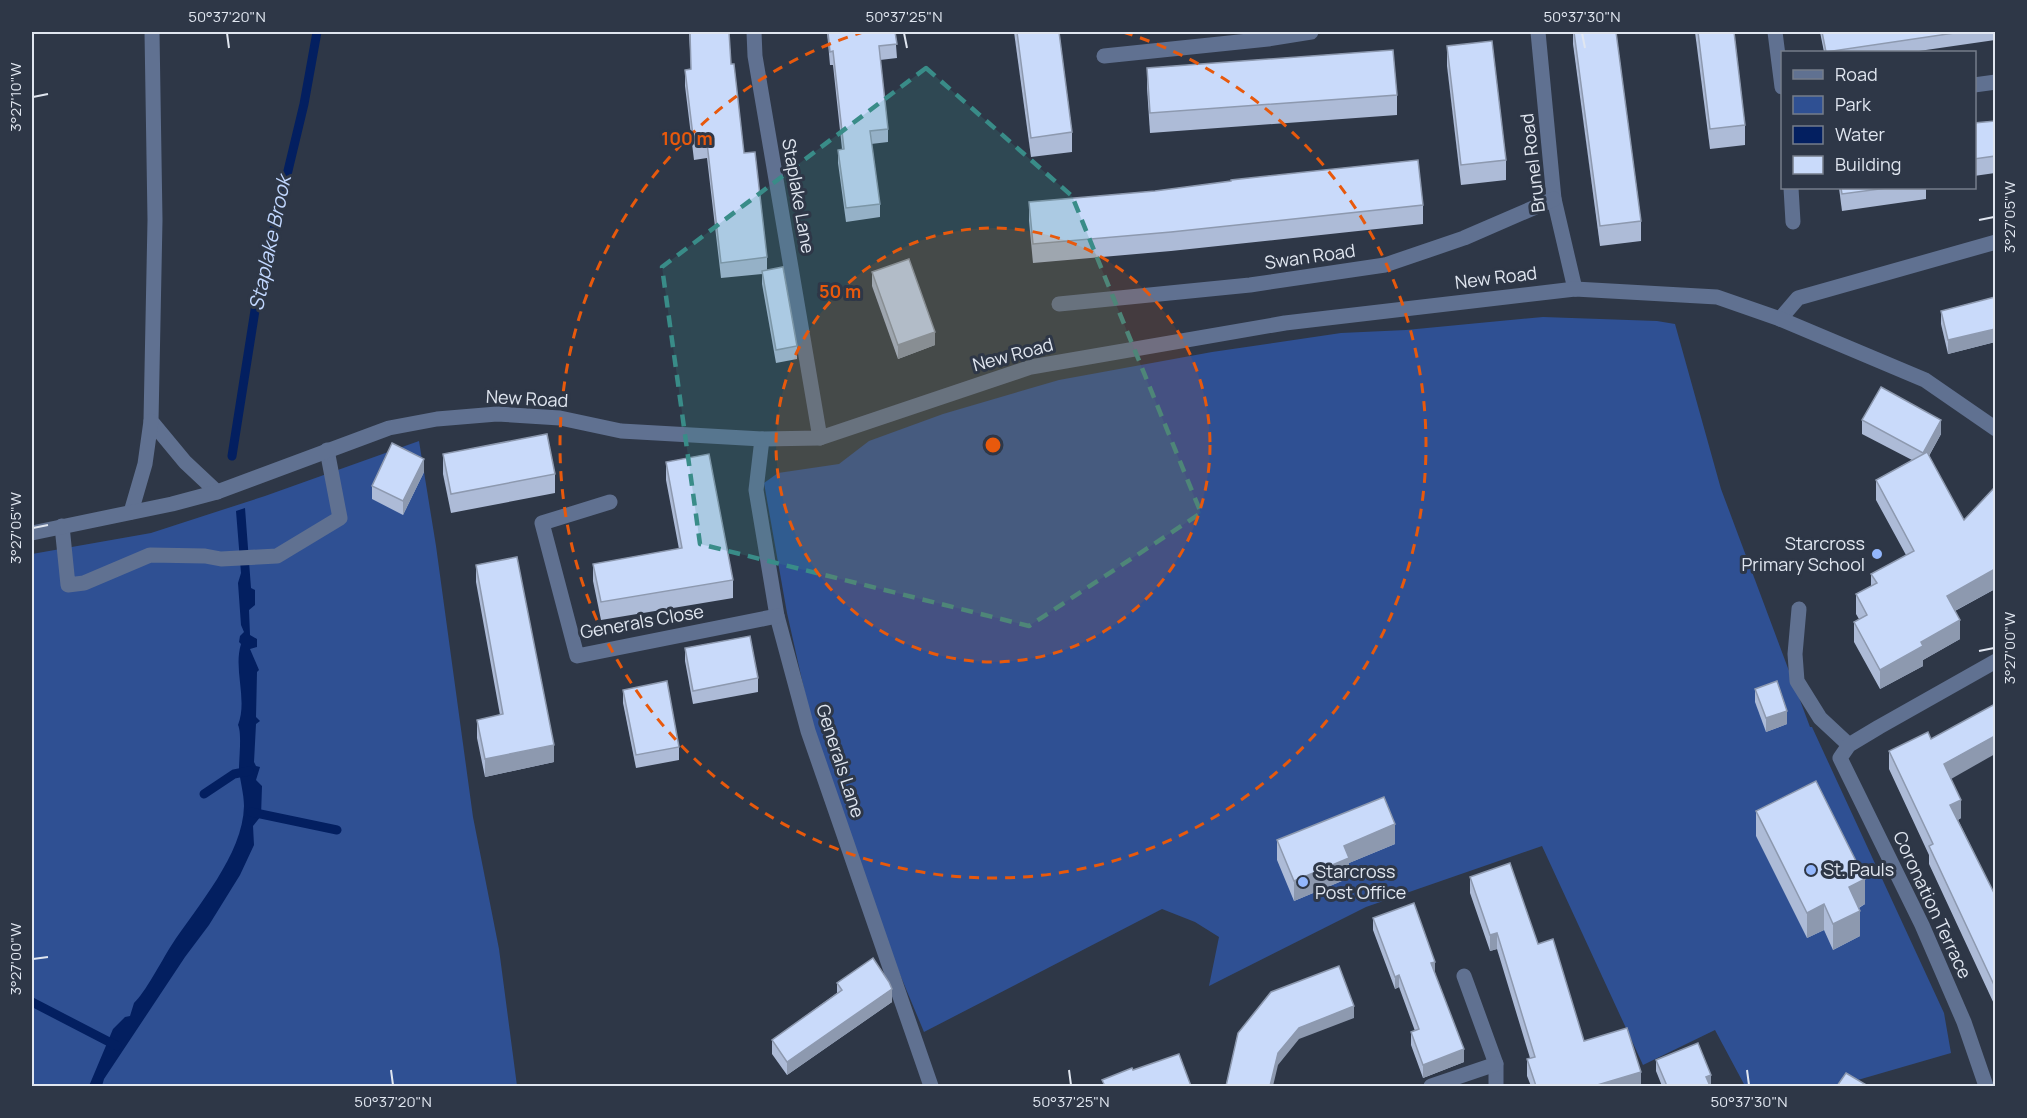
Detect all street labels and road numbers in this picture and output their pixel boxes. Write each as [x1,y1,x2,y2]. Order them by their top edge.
street label: Brunel Road [1514,112,1550,214]
street label: Staplake Lane [777,136,821,255]
street label: Swan Road [1263,238,1357,274]
street label: New Road [1453,260,1538,294]
street label: New Road [970,332,1056,376]
street label: New Road [485,384,569,412]
street label: Generals Close [578,598,706,644]
street label: Generals Lane [811,701,871,820]
street label: Coronation Terrace [1888,827,1978,982]

